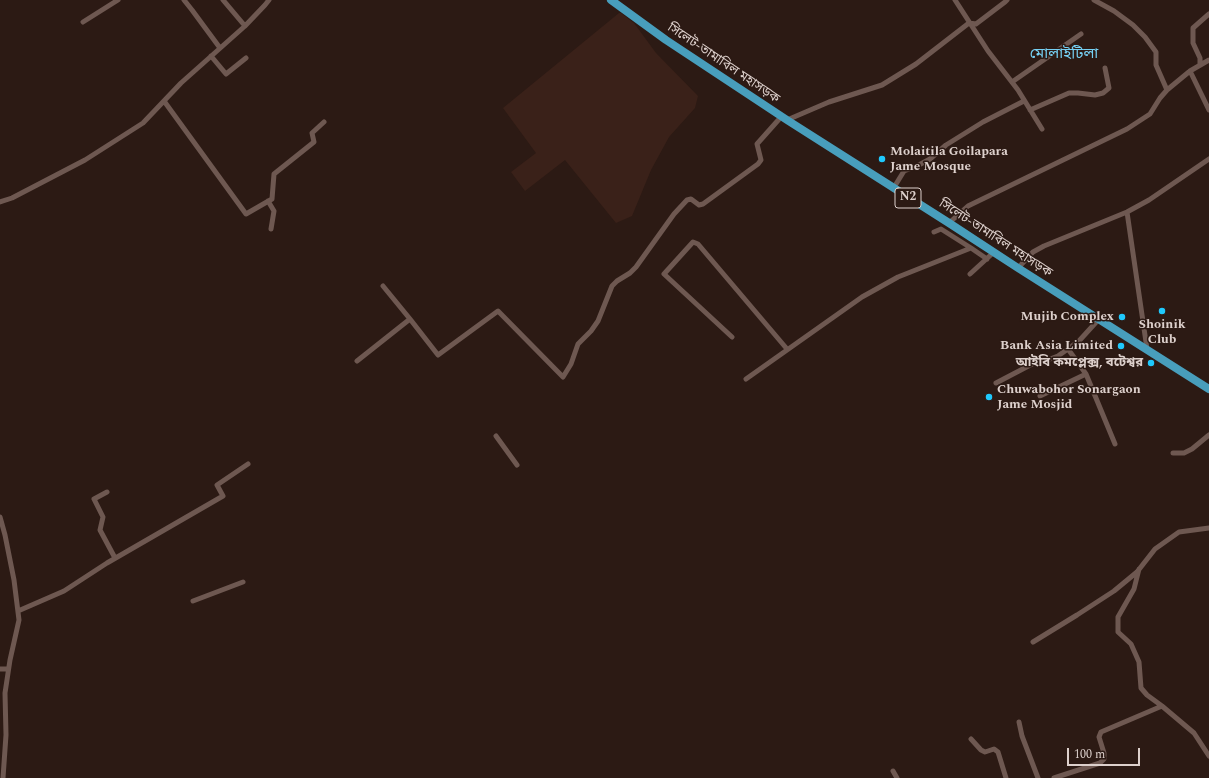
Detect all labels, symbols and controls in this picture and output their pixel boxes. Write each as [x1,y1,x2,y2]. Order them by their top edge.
street label: সিলেট-তামাবিল মহাসড়ক [664,21,782,107]
district label: মোলাইটিলা [1030,46,1098,64]
place label: Molaitila Goilapara Jame Mosque [890,144,1008,175]
marker: Molaitila Goilapara Jame Mosque [877,154,887,164]
road number: N2 [895,188,921,208]
street label: সিলেট-তামাবিল মহাসড়ক [935,197,1055,281]
marker: Shoinik Club [1157,306,1167,316]
place label: Mujib Complex [1021,309,1114,325]
marker: Mujib Complex [1117,312,1127,322]
place label: Shoinik Club [1138,317,1186,348]
place label: Bank Asia Limited [1000,338,1113,354]
marker: Bank Asia Limited [1116,341,1126,351]
place label: আইবি কমপ্লেক্স, বটেশ্বর [1016,355,1143,371]
marker: আইবি কমপ্লেক্স, বটেশ্বর [1146,358,1156,368]
place label: Chuwabohor Sonargaon Jame Mosjid [997,382,1141,413]
marker: Chuwabohor Sonargaon Jame Mosjid [984,392,994,402]
scale bar [1069,740,1142,766]
text: 100 m [1074,745,1105,764]

